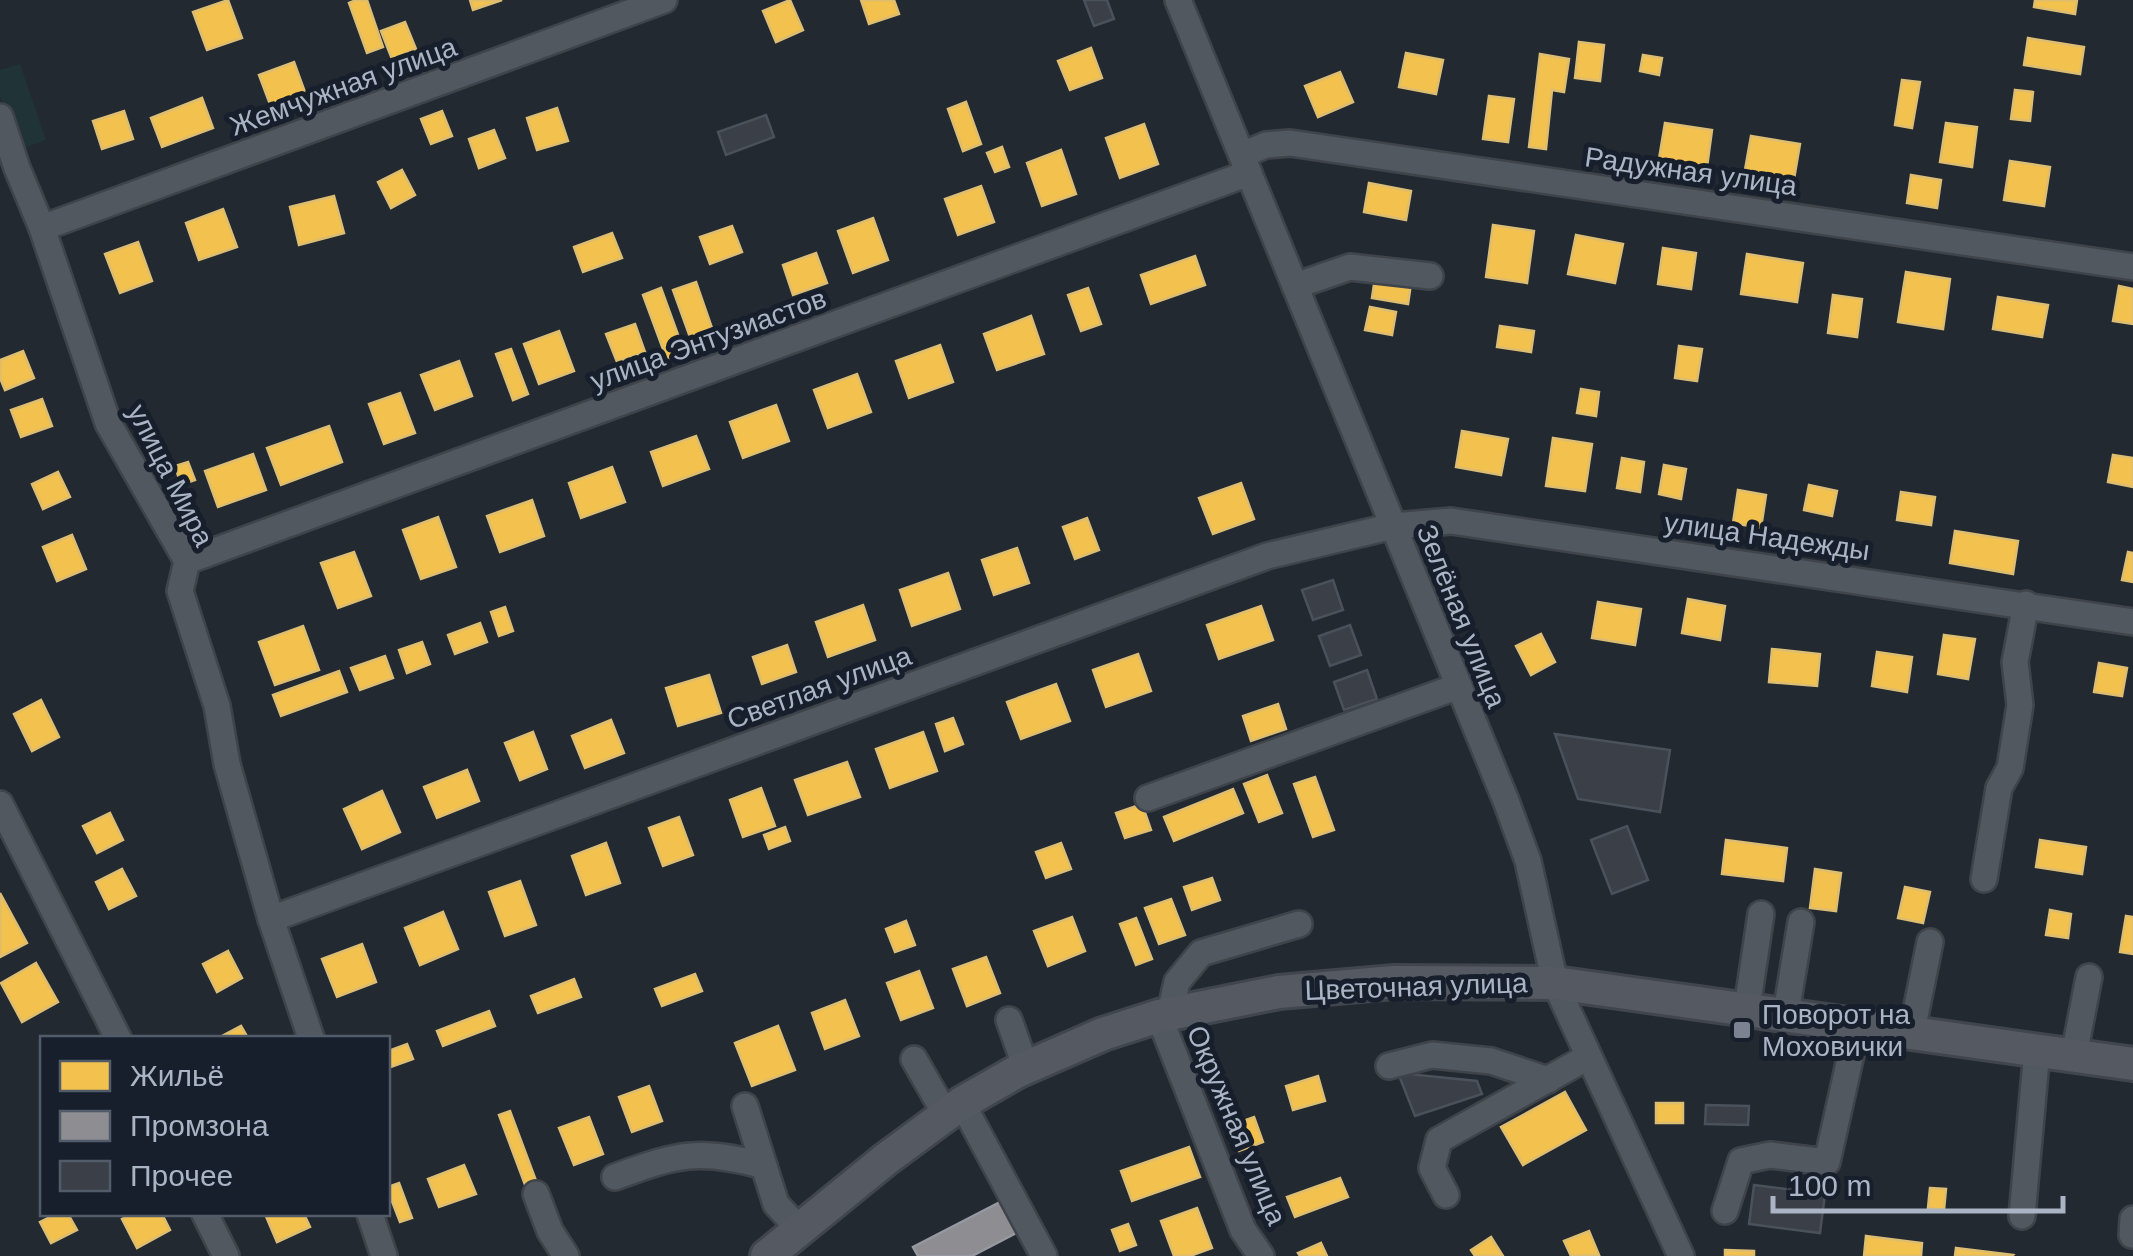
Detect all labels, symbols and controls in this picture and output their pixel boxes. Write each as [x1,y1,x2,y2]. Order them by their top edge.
street label: Жемчужная улица [226,31,461,142]
street label: Радужная улица [1583,141,1799,202]
street label: улица Энтузиастов [586,282,830,397]
street label: улица Мира [122,399,220,552]
street label: улица Надежды [1662,507,1872,566]
street label: Зелёная улица [1411,520,1512,713]
street label: Светлая улица [723,640,916,735]
street label: Цветочная улица [1304,967,1528,1006]
place label: Поворот на Моховички [1762,999,1910,1062]
marker: Поворот на Моховички [1731,1019,1753,1041]
street label: Окружная улица [1181,1021,1293,1230]
legend [40,1036,390,1216]
text: Жильё [130,1059,224,1092]
text: Промзона [130,1109,269,1142]
scale bar [1773,1151,2063,1213]
text: Прочее [130,1159,233,1192]
text: 100 m [1788,1169,1871,1202]

